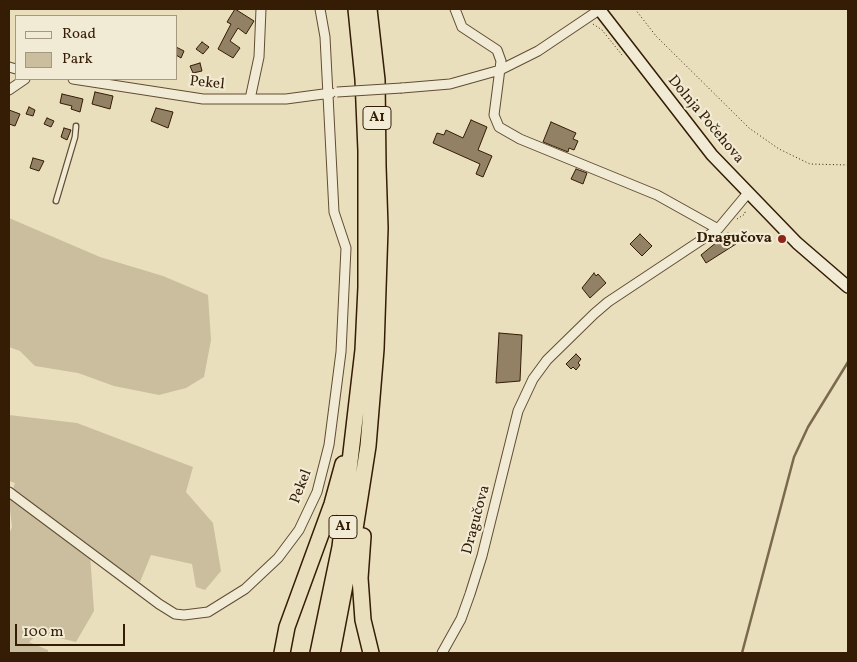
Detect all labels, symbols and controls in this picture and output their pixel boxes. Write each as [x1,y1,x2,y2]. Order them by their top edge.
legend [15,15,178,80]
text: Road [62,24,96,45]
text: Park [62,49,93,70]
street label: Dolnja Počehova [663,72,747,168]
street label: Pekel [189,73,225,95]
road number: A1 [363,106,391,130]
place label: Dragučova [697,230,772,248]
marker: Dragučova [776,233,788,245]
street label: Pekel [287,467,317,507]
street label: Dragučova [459,483,495,557]
road number: A1 [329,516,357,538]
scale bar [18,614,128,646]
text: 100 m [23,622,63,643]

